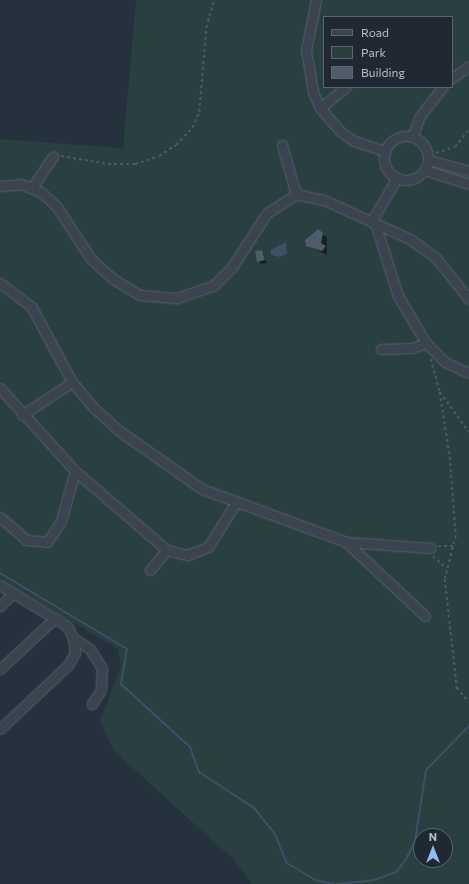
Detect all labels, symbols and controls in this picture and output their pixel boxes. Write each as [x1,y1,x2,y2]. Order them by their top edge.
legend [323,16,453,88]
text: Road [361,25,389,39]
text: Park [361,45,386,59]
text: Building [361,65,405,79]
north arrow [413,828,453,868]
text: N [429,830,437,843]

